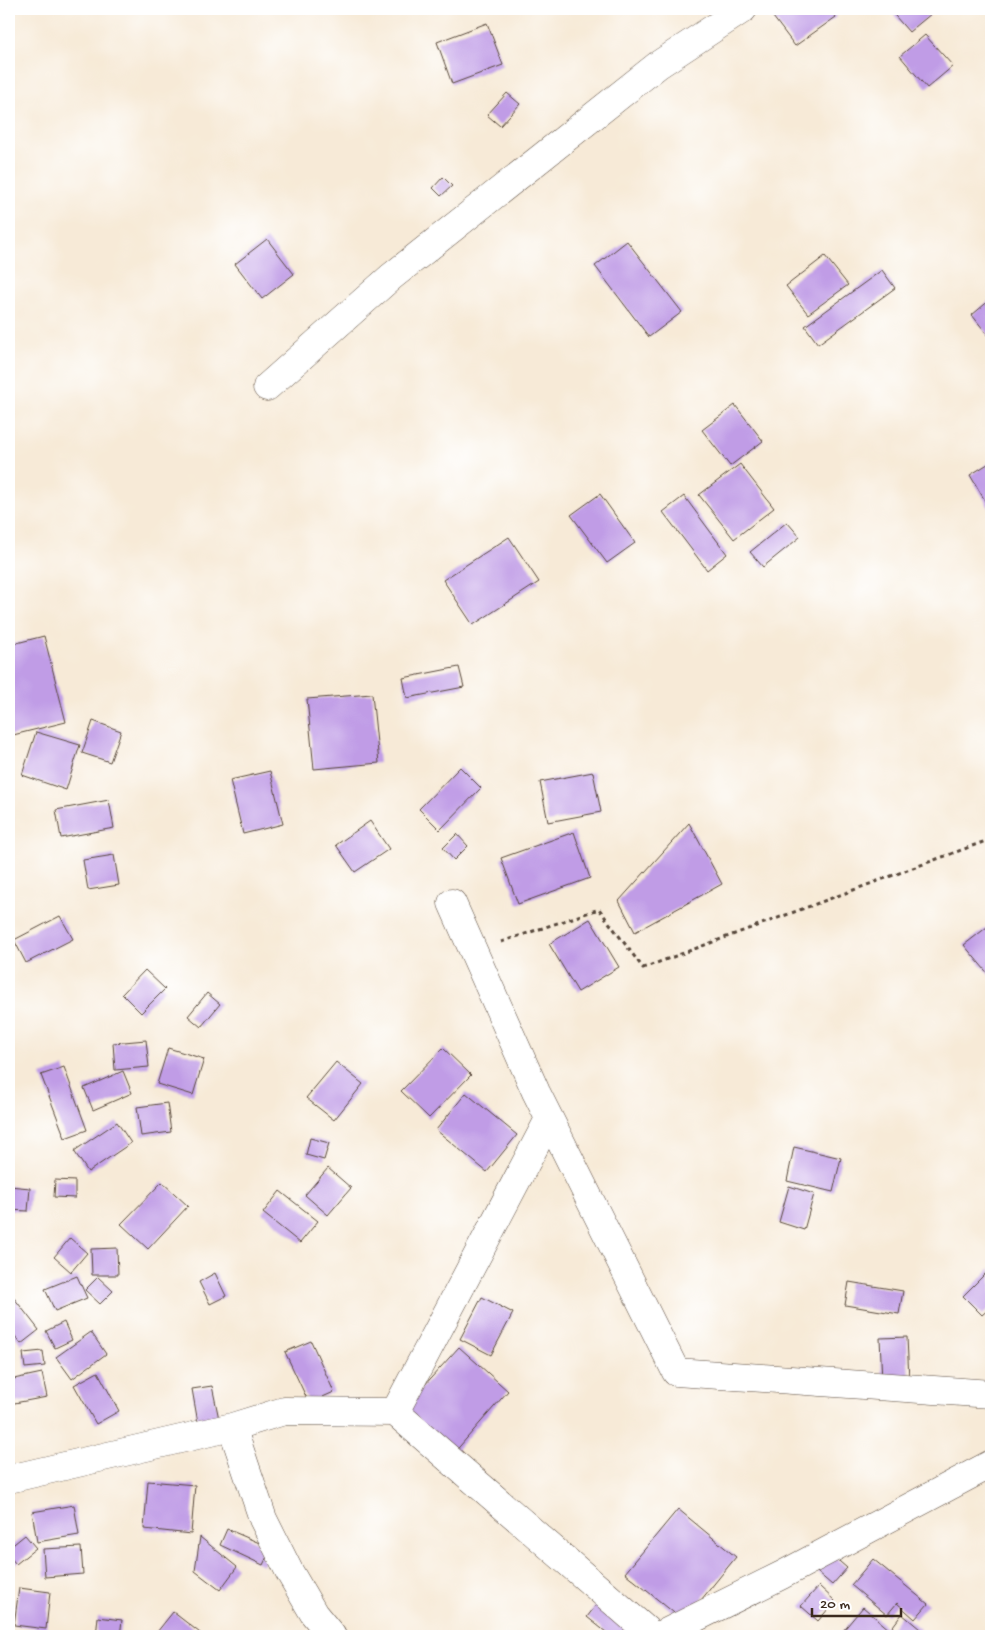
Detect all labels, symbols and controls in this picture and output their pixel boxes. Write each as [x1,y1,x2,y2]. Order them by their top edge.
scale bar [812,1585,901,1617]
text: 20 m [820,1596,850,1614]

